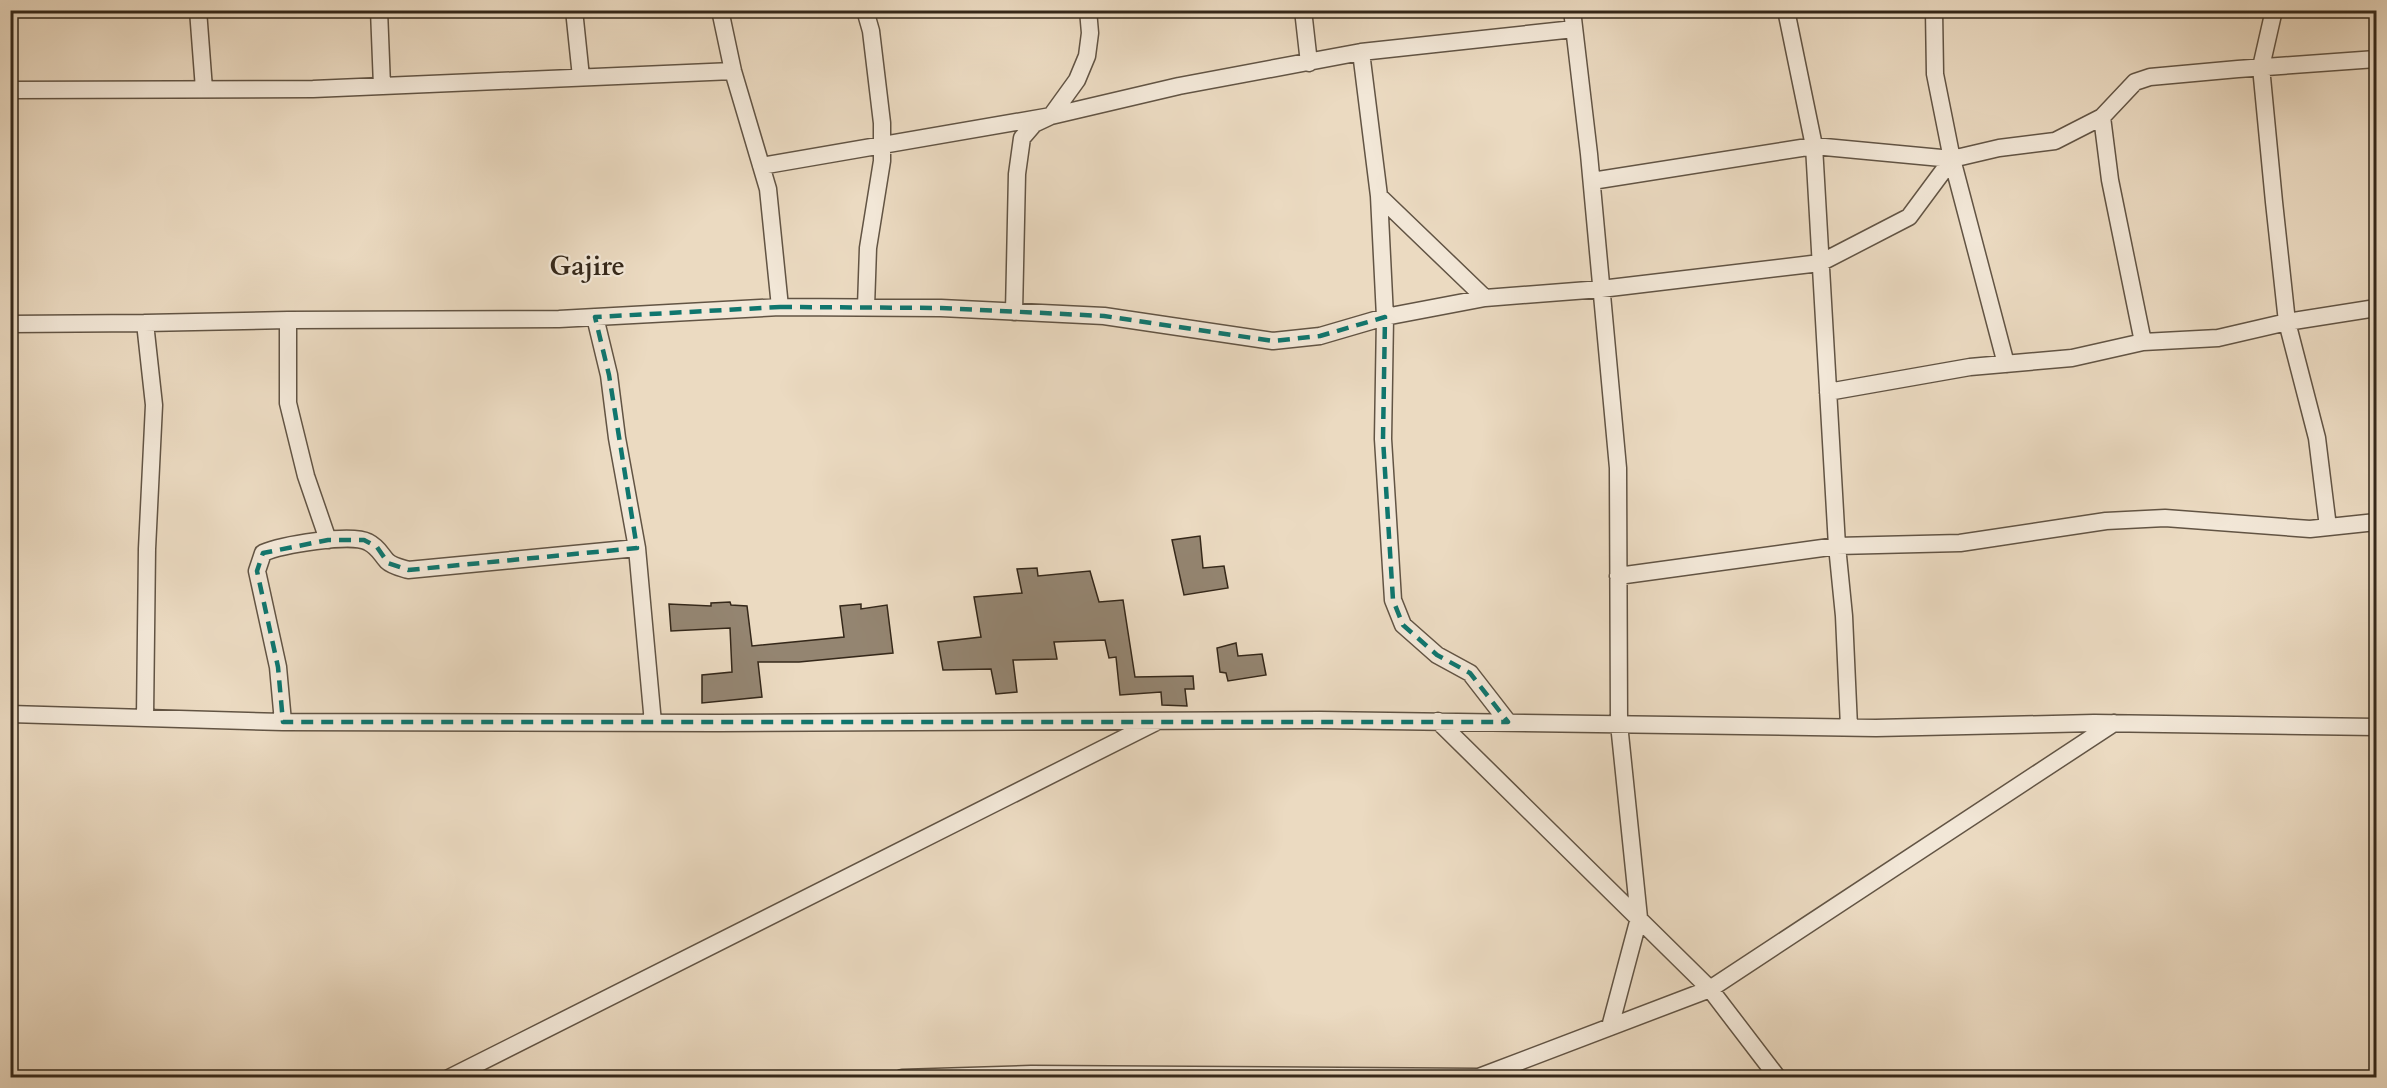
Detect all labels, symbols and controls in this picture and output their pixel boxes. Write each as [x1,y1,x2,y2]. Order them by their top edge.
district label: Gajire [549,248,625,285]

